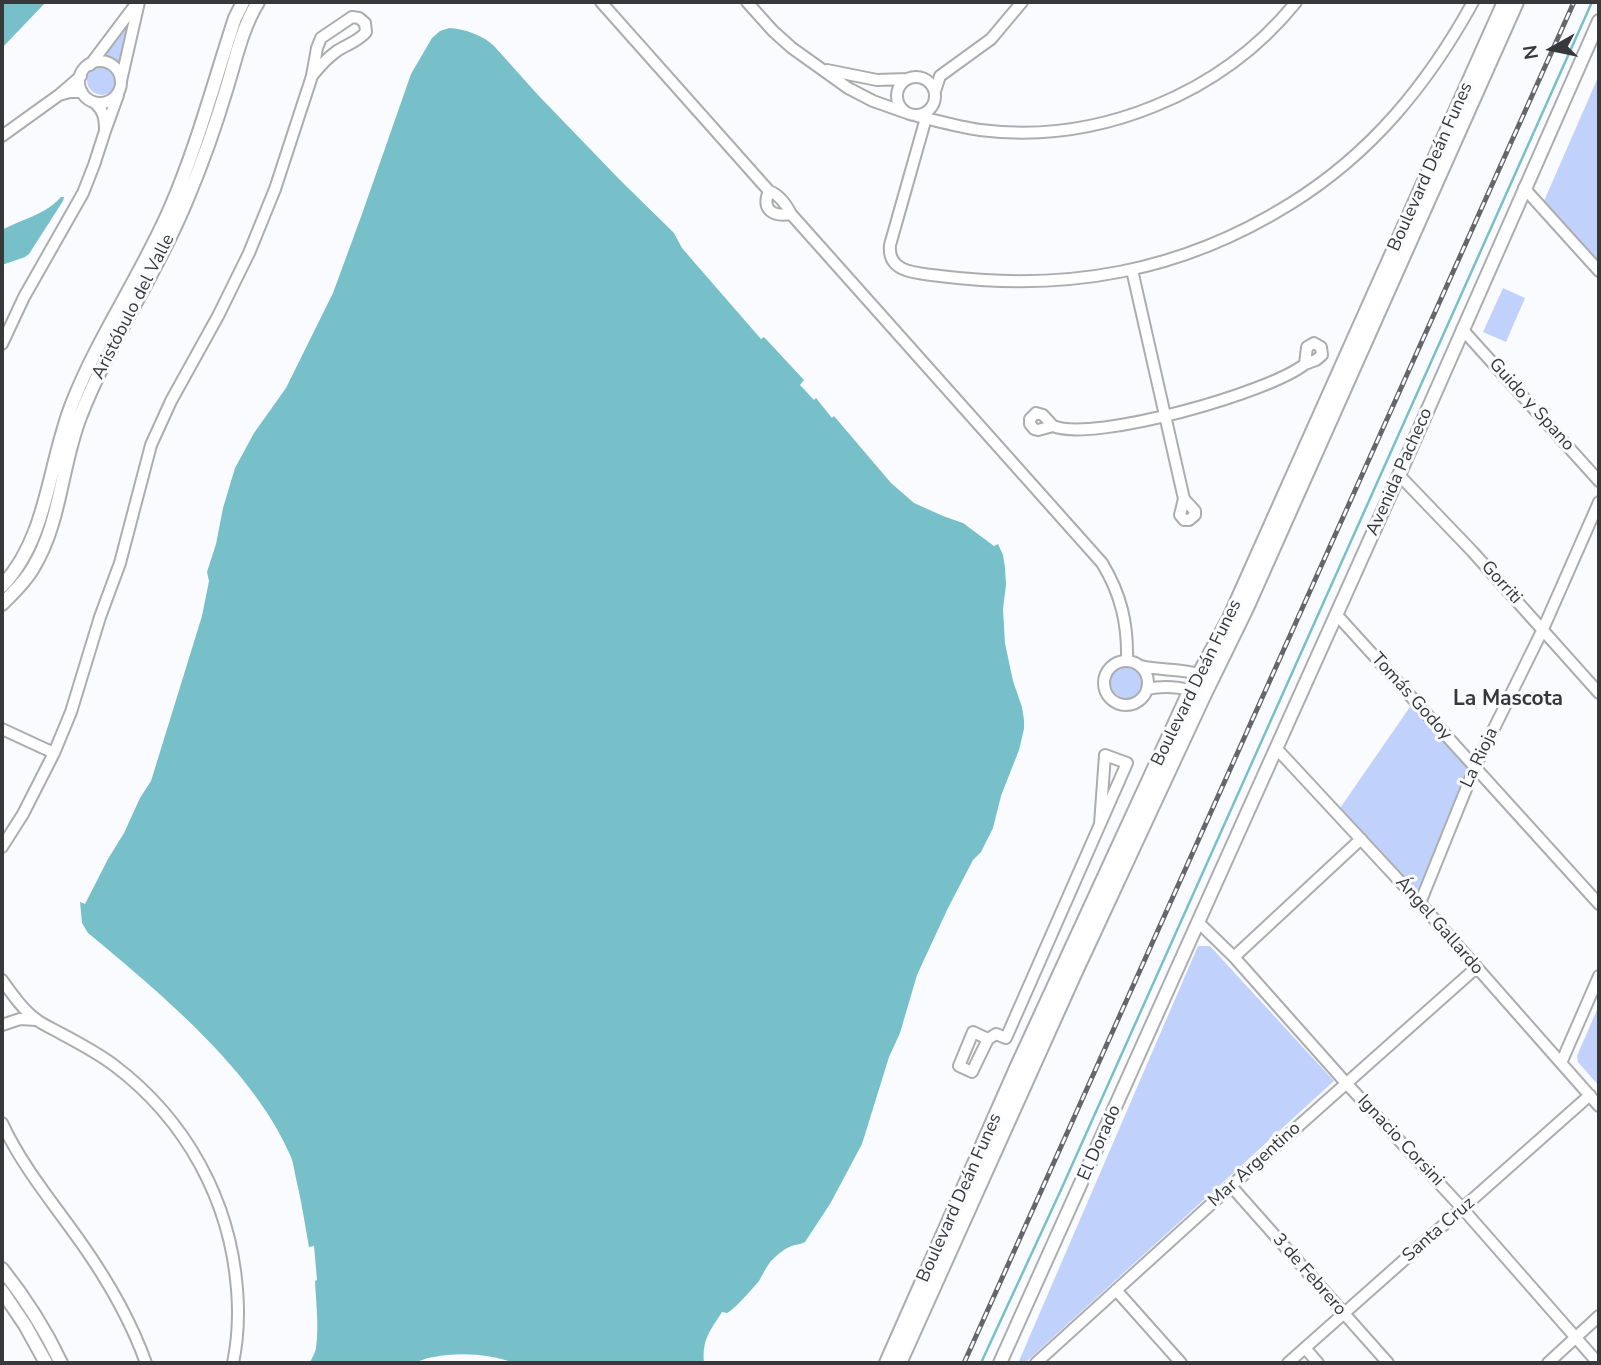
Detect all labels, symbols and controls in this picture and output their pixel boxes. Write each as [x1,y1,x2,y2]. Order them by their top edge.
north arrow [1517,14,1587,84]
text: N [1517,43,1545,61]
street label: Boulevard Deán Funes [1384,79,1478,255]
street label: Aristóbulo del Valle [88,231,180,383]
street label: Guido y Spano [1484,354,1578,456]
street label: Avenida Pacheco [1362,405,1438,539]
street label: Gorriti [1476,557,1526,609]
street label: Boulevard Deán Funes [1147,596,1247,770]
street label: Tomás Godoy [1366,649,1456,745]
district label: La Mascota [1453,687,1563,713]
street label: La Rioja [1457,724,1503,792]
street label: Ángel Gallardo [1390,872,1488,980]
street label: Ignacio Corsini [1352,1091,1448,1191]
street label: El Dorado [1074,1102,1126,1184]
street label: Boulevard Deán Funes [913,1110,1007,1286]
street label: Mar Argentino [1204,1118,1306,1212]
street label: Santa Cruz [1399,1193,1479,1267]
street label: 3 de Febrero [1267,1229,1351,1321]

